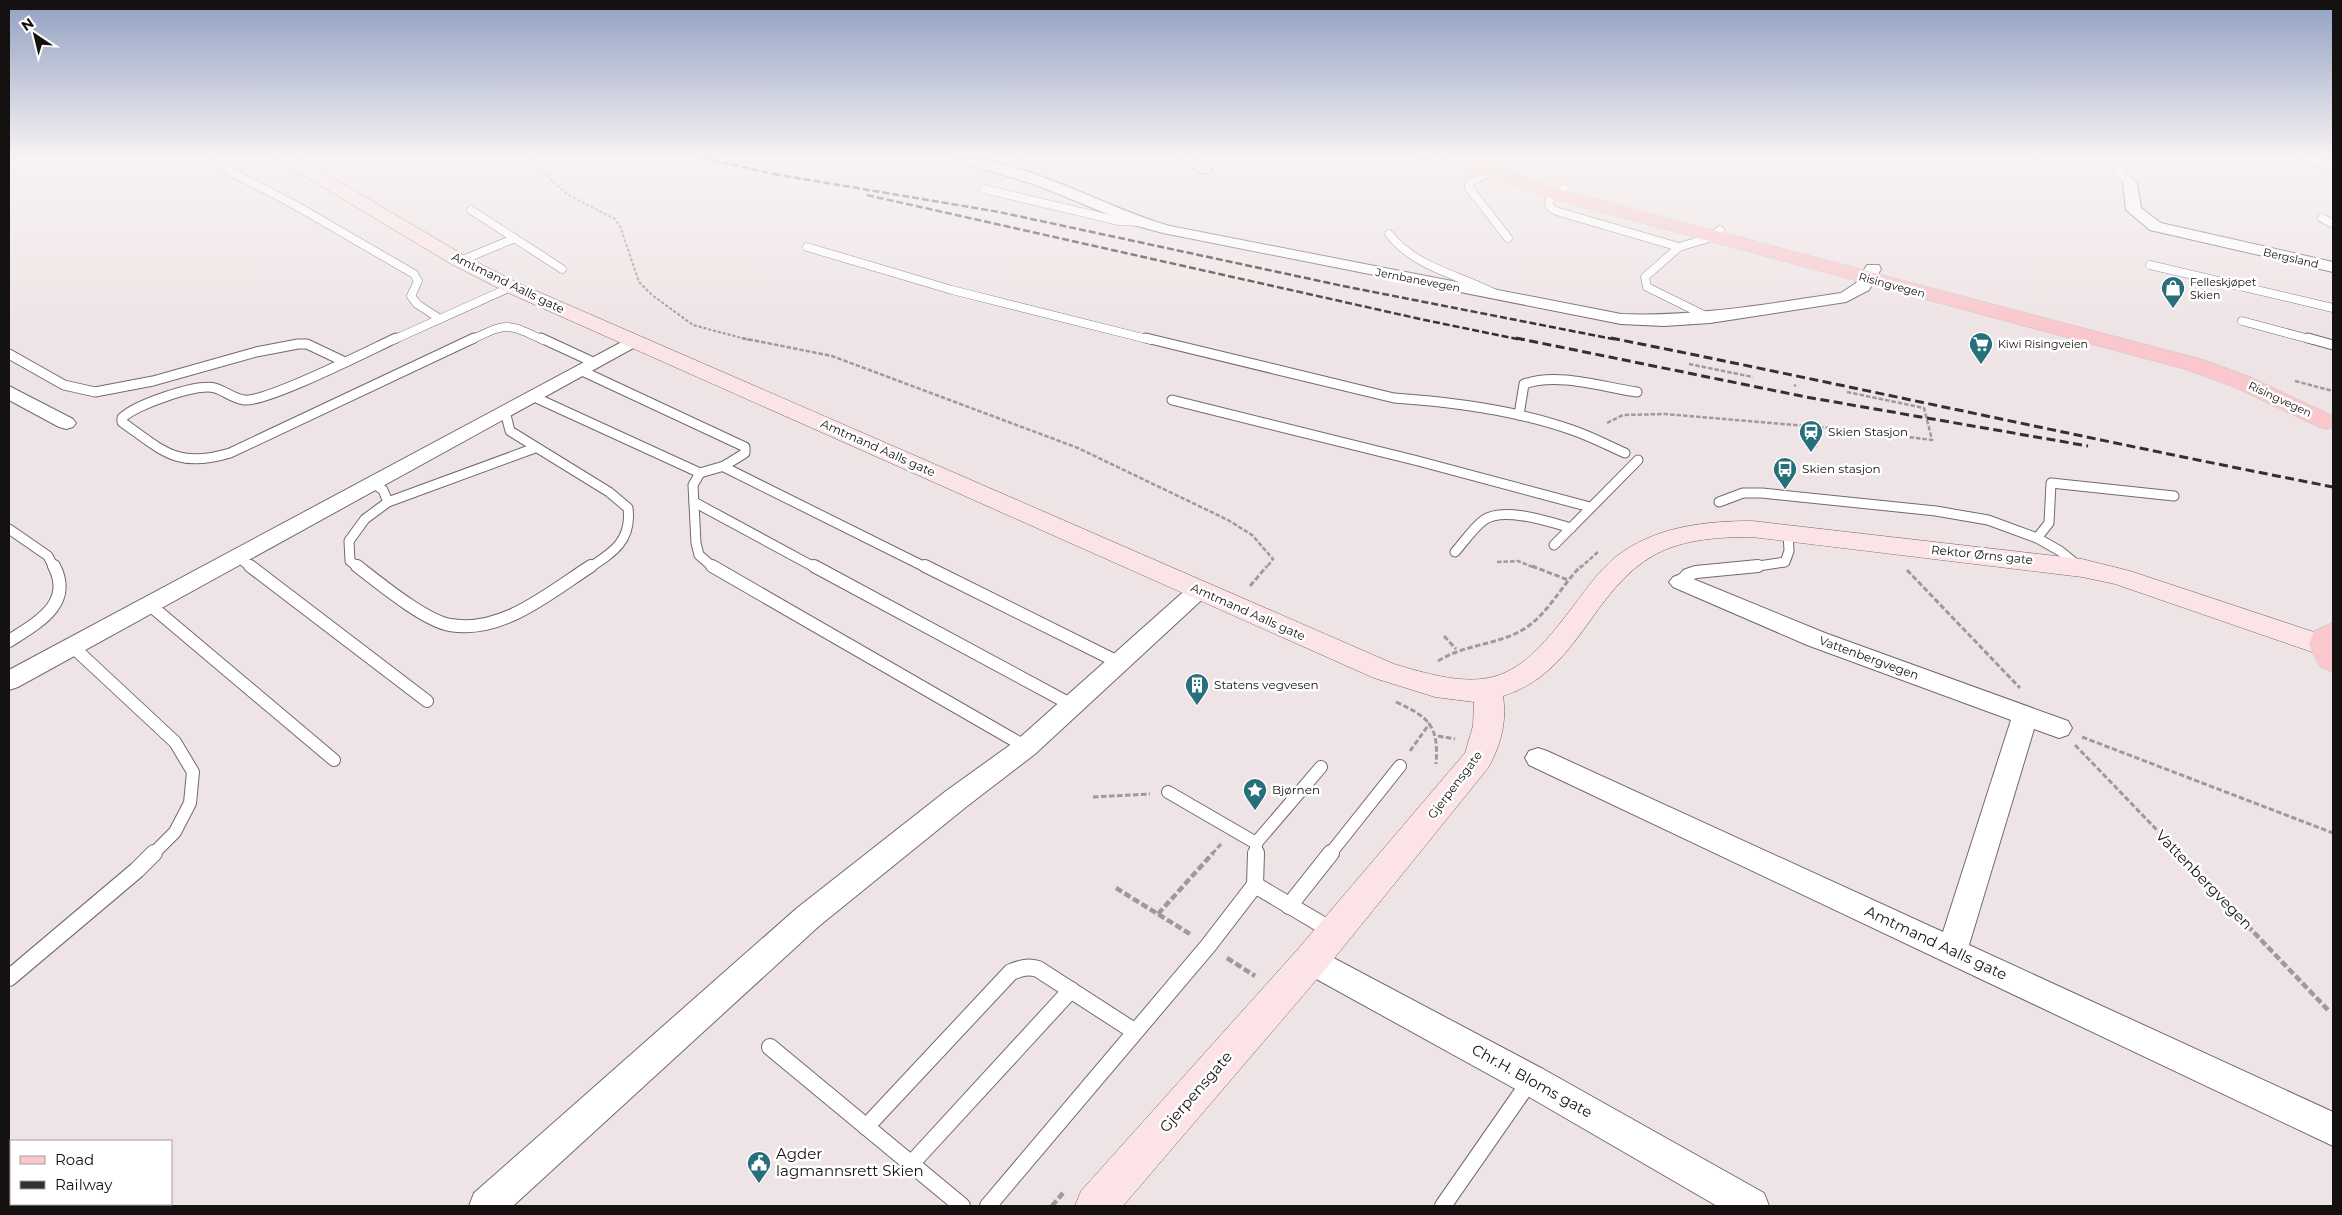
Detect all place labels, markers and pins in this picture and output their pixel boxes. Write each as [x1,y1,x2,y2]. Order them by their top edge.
shop icon: Felleskjøpet Skien [2160,275,2186,309]
place label: Felleskjøpet Skien [2190,275,2257,302]
supermarket icon: Kiwi Risingveien [1968,331,1994,365]
place label: Kiwi Risingveien [1998,337,2088,351]
station icon: Skien Stasjon [1798,419,1824,453]
place label: Skien Stasjon [1828,424,1908,439]
bus stop icon: Skien stasjon [1772,456,1798,490]
place label: Skien stasjon [1802,461,1881,476]
building icon: Statens vegvesen [1184,672,1210,706]
place label: Statens vegvesen [1214,677,1319,692]
place icon: Bjørnen [1242,777,1268,811]
place label: Bjørnen [1272,782,1320,797]
place label: Agder lagmannsrett Skien [776,1144,924,1180]
public building icon: Agder lagmannsrett Skien [746,1150,772,1184]

